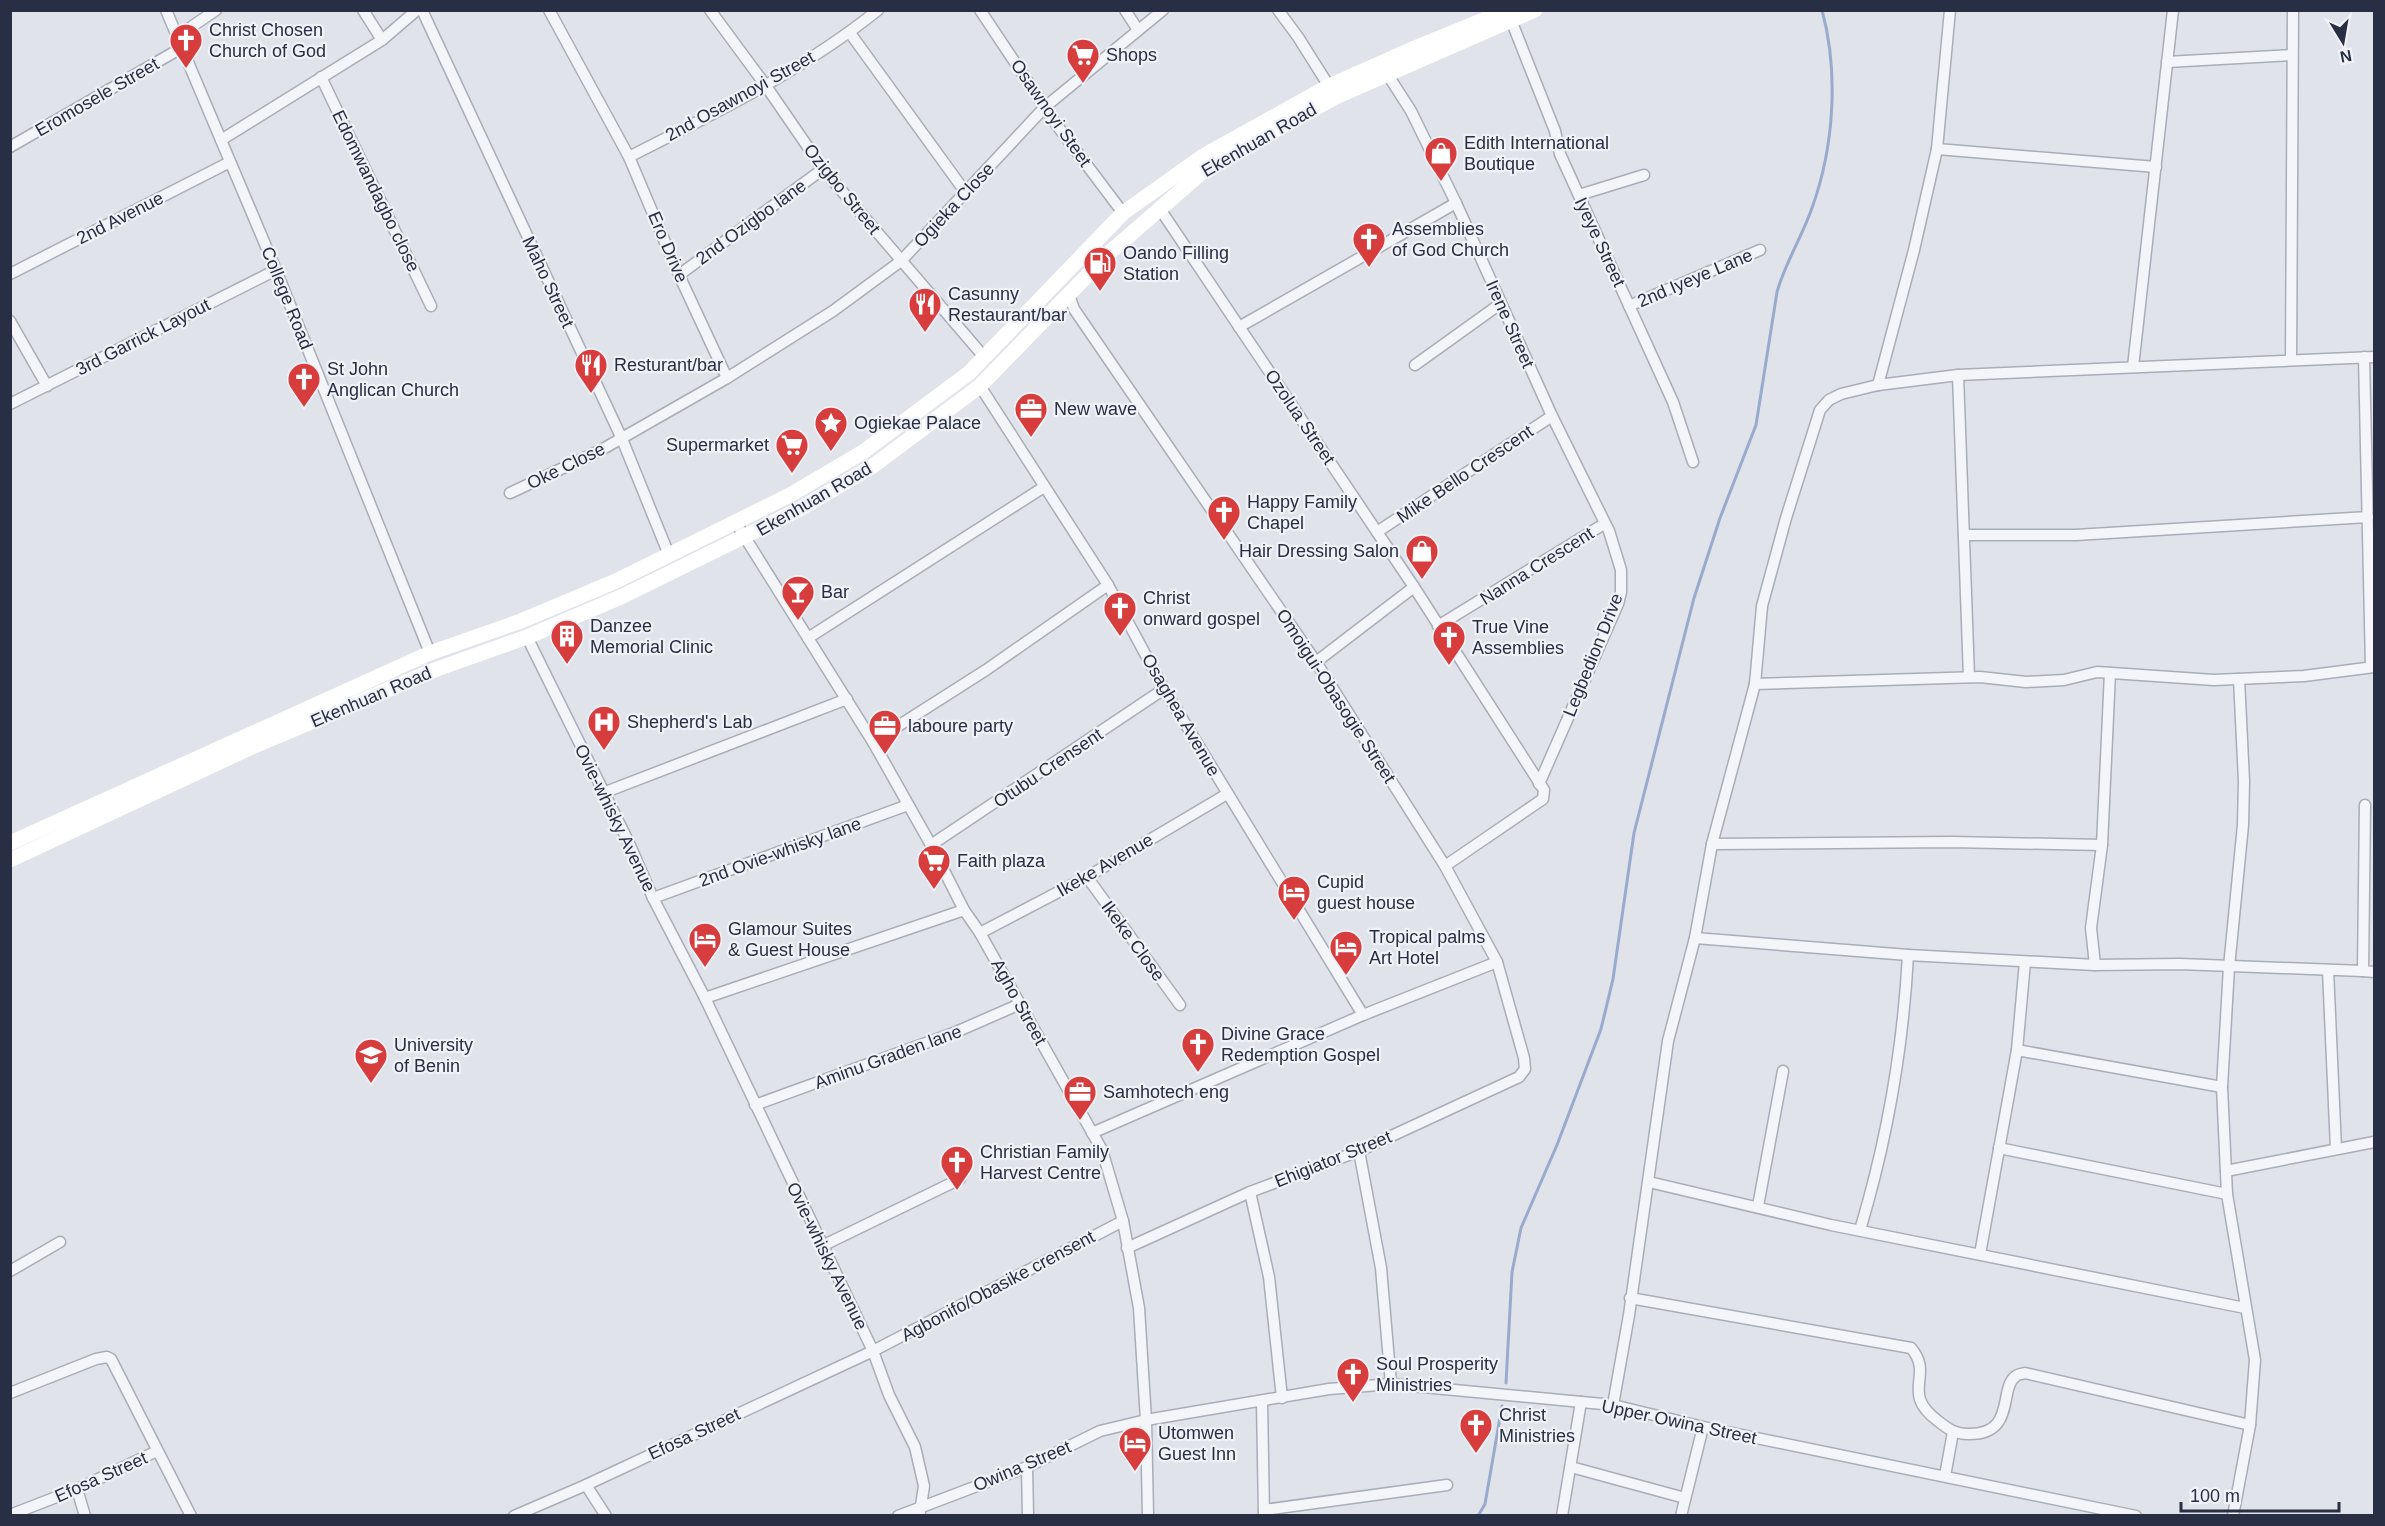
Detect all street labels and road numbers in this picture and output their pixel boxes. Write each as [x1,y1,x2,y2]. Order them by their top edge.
street label: 2nd Osawnoyi Street [662,47,818,145]
street label: Eromosele Street [32,54,162,140]
street label: Osawnoyi Steet [1007,56,1095,170]
street label: Ekenhuan Road [1198,99,1320,181]
street label: Edomwandagbo close [328,107,424,275]
street label: Ozigbo Street [800,140,884,238]
street label: Ogieka Close [910,159,998,251]
street label: 2nd Ozigbo lane [692,175,810,269]
street label: 2nd Avenue [73,188,167,248]
street label: Iyeye Street [1571,194,1629,290]
street label: Ero Drive [644,209,692,285]
street label: Maho Street [518,233,578,331]
street label: College Road [257,244,317,352]
street label: 2nd Iyeye Lane [1634,245,1756,311]
street label: Irene Street [1482,277,1538,371]
street label: 3rd Garrick Layout [72,294,214,380]
street label: Ozolua Street [1261,366,1339,468]
street label: Mike Bello Crescent [1393,421,1537,527]
street label: Oke Close [524,439,608,493]
street label: Ekenhuan Road [753,458,875,540]
street label: Nanna Crescent [1477,523,1597,609]
street label: Legbedion Drive [1559,590,1627,720]
street label: Omoigui-Obasogie Street [1272,605,1400,787]
street label: Osaghea Avenue [1138,650,1224,780]
street label: Ekenhuan Road [308,663,434,731]
street label: Otubu Crensent [990,724,1106,812]
street label: Ovie-whisky Avenue [571,741,659,895]
street label: 2nd Ovie-whisky lane [696,813,864,891]
street label: Ikeke Avenue [1053,829,1157,901]
street label: Ikeke Close [1097,897,1169,985]
street label: Agho Street [987,956,1051,1048]
street label: Aminu Graden lane [812,1021,964,1093]
street label: Ehigiator Street [1272,1126,1394,1192]
street label: Ovie-whisky Avenue [783,1179,871,1333]
street label: Agbonifo/Obasike crensent [898,1226,1098,1346]
street label: Upper Owina Street [1600,1396,1758,1448]
street label: Efosa Street [645,1404,743,1464]
street label: Owina Street [970,1436,1074,1496]
street label: Efosa Street [52,1448,150,1506]

